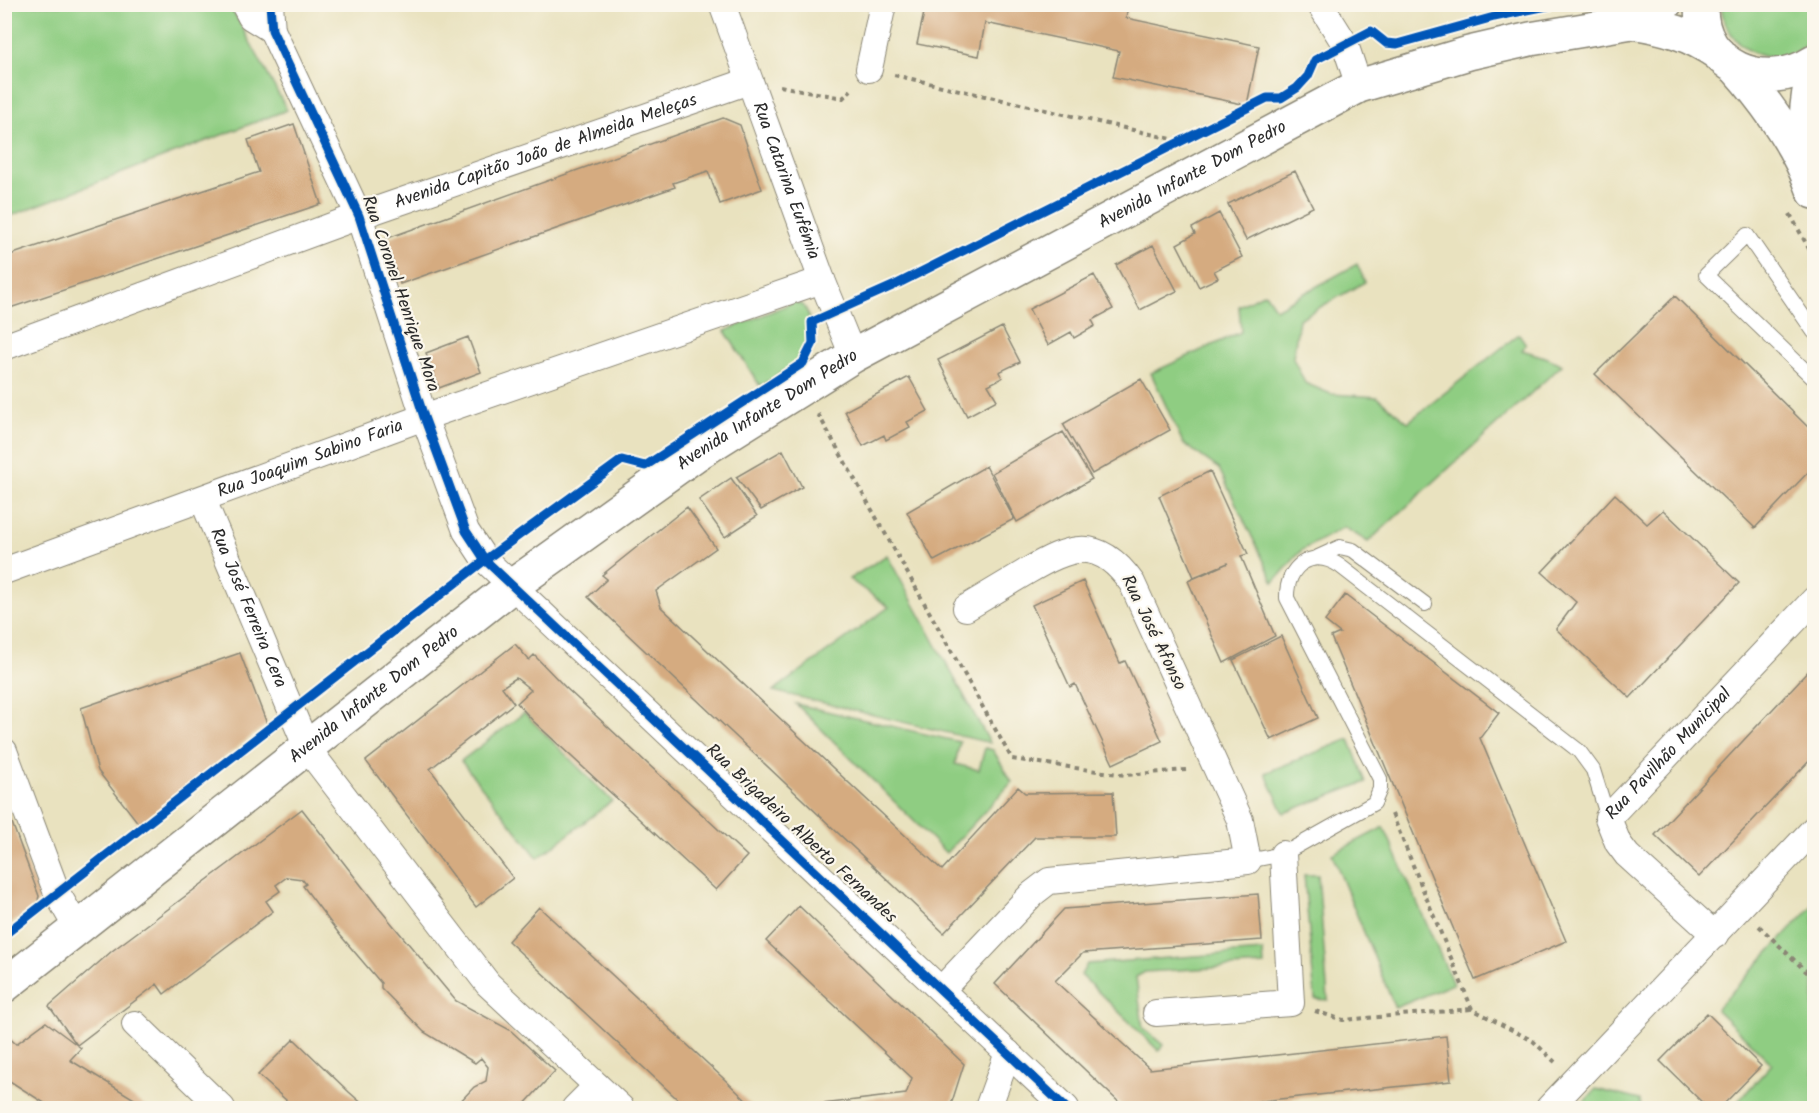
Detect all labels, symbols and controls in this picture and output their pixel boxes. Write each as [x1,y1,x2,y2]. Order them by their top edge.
street label: Avenida Capitão João de Almeida Meleças [390,85,701,217]
street label: Rua Catarina Eufémia [744,98,828,264]
street label: Avenida Infante Dom Pedro [1093,113,1292,237]
street label: Rua Coronel Henrique Mora [353,192,447,396]
street label: Avenida Infante Dom Pedro [671,342,864,478]
street label: Rua Joaquim Sabino Faria [213,411,407,506]
street label: Rua José Ferreira Cera [202,523,295,692]
street label: Rua José Afonso [1112,570,1194,696]
street label: Avenida Infante Dom Pedro [283,618,465,771]
street label: Rua Pavilhão Municipal [1598,680,1739,827]
street label: Rua Brigadeiro Alberto Fernandes [698,737,904,931]

